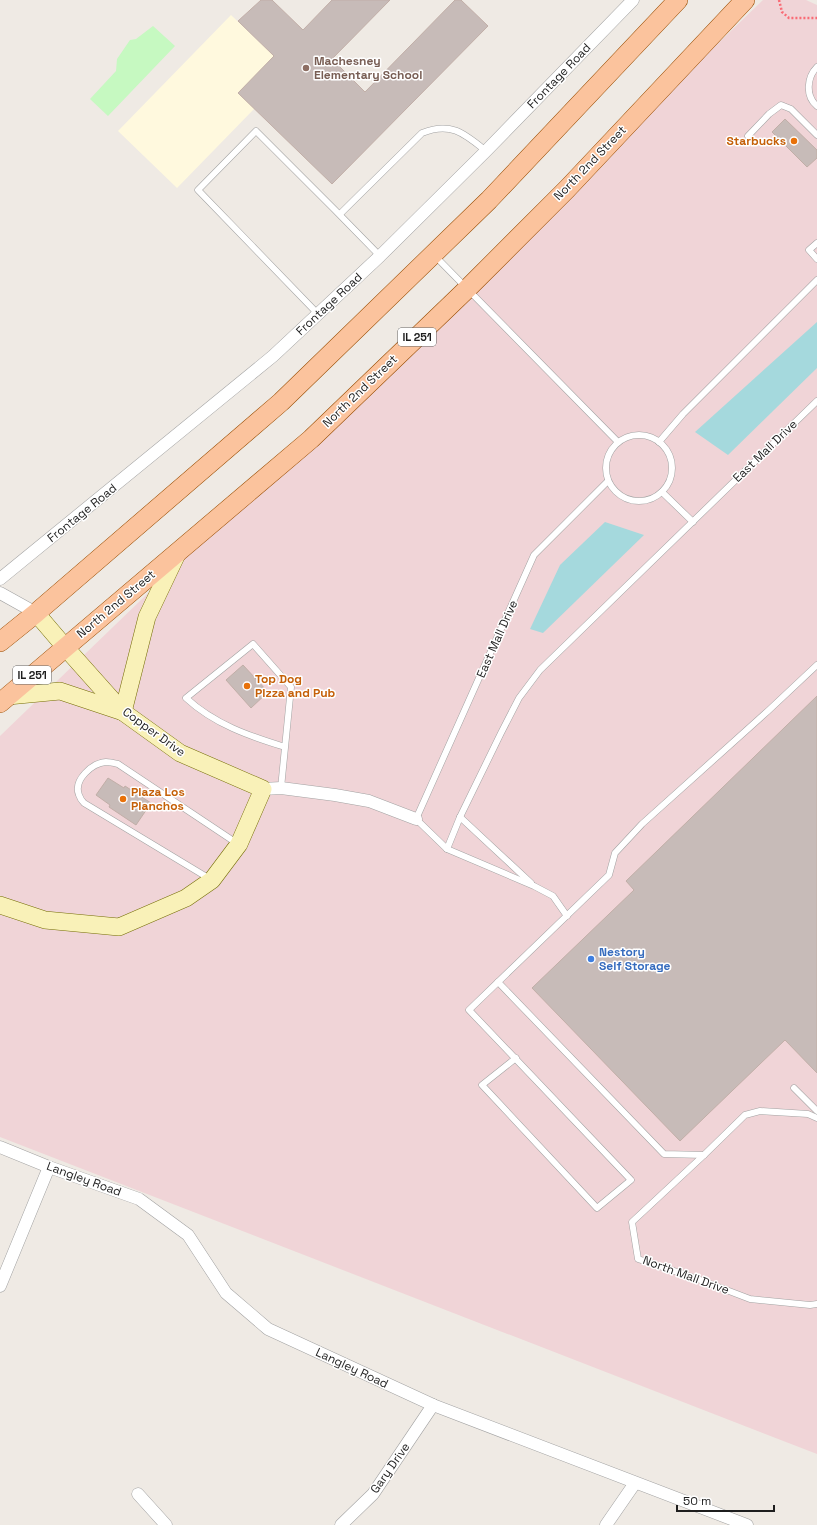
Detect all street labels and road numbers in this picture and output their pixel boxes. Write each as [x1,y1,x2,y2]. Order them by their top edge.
street label: Frontage Road [524,40,594,112]
street label: North 2nd Street [550,122,630,204]
street label: Frontage Road [292,269,366,339]
road number: IL 251 [398,328,436,346]
street label: North 2nd Street [319,351,401,431]
street label: East Mall Drive [729,416,801,486]
street label: Frontage Road [44,480,120,546]
street label: North 2nd Street [73,566,159,642]
street label: East Mall Drive [473,598,521,680]
road number: IL 251 [13,666,51,684]
street label: Copper Drive [119,704,189,760]
street label: Langley Road [44,1158,124,1200]
street label: North Mall Drive [641,1252,731,1298]
street label: Langley Road [313,1344,391,1392]
street label: Gary Drive [367,1439,413,1497]

